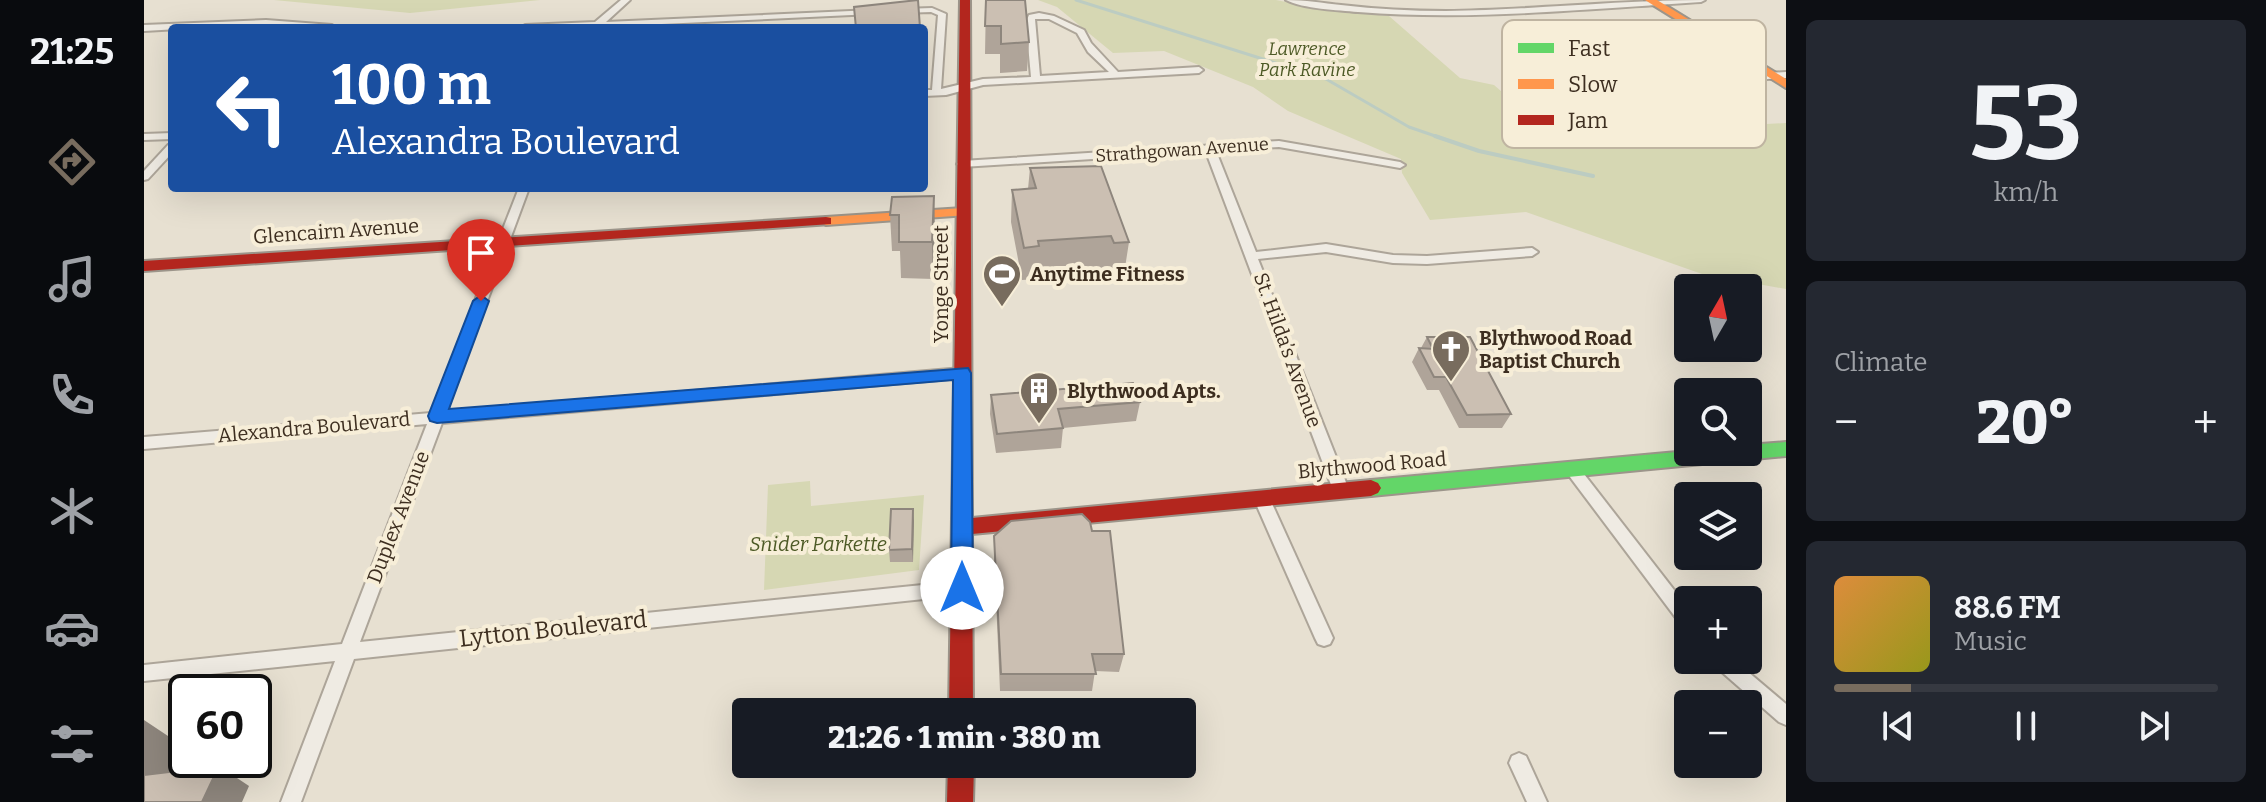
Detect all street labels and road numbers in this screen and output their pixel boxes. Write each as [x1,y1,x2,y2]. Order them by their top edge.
street label: Strathgowan Avenue [1095,133,1269,167]
street label: Glencairn Avenue [252,213,420,249]
street label: Yonge Street [929,225,953,343]
street label: St. Hilda’s Avenue [1249,269,1327,431]
street label: Alexandra Boulevard [217,407,411,447]
street label: Duplex Avenue [362,447,434,587]
street label: Blythwood Road [1297,447,1448,483]
street label: Lytton Boulevard [458,605,648,653]

